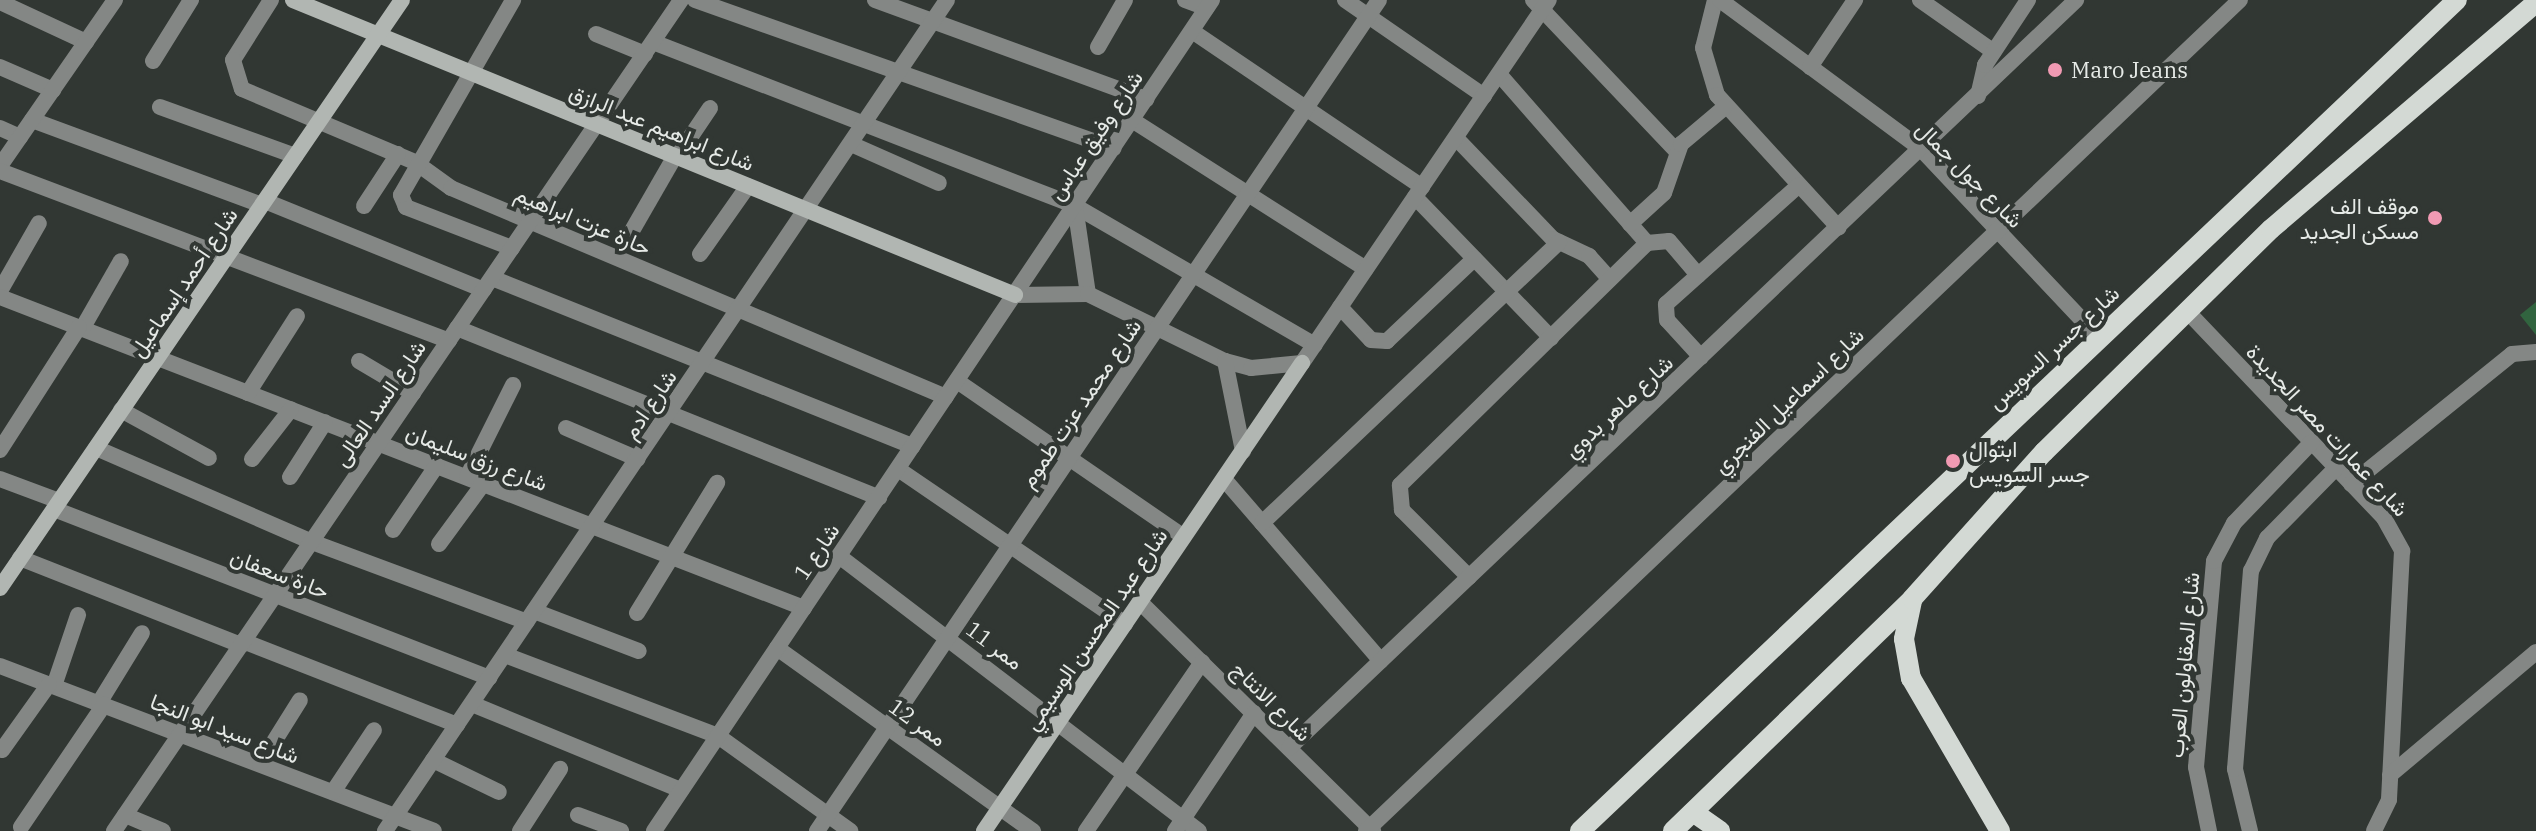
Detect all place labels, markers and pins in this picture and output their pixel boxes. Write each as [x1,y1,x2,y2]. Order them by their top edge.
place label: Maro Jeans [2071,57,2188,83]
marker: Maro Jeans [2046,61,2064,79]
place label: موقف الف مسكن الجديد [2300,192,2419,244]
marker: موقف الف مسكن الجديد [2426,209,2444,227]
place label: ابتوال جسر السويس [1969,435,2090,486]
marker: ابتوال جسر السويس [1944,452,1962,470]

